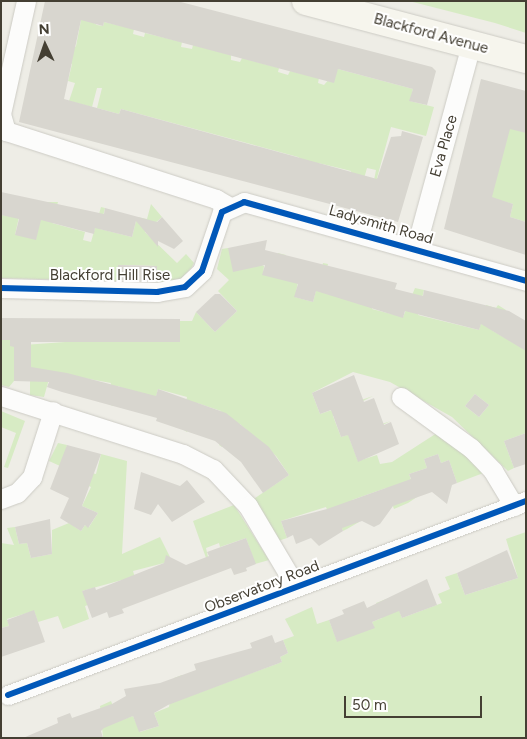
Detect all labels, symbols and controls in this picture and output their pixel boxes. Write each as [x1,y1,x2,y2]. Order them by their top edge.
street label: Blackford Avenue [372,10,490,58]
north arrow [20,20,70,70]
text: N [38,21,50,38]
street label: Eva Place [427,113,461,179]
street label: Ladysmith Road [327,202,435,248]
street label: Blackford Hill Rise [50,267,170,285]
street label: Observatory Road [202,557,322,617]
scale bar [347,686,484,718]
text: 50 m [352,696,387,714]

